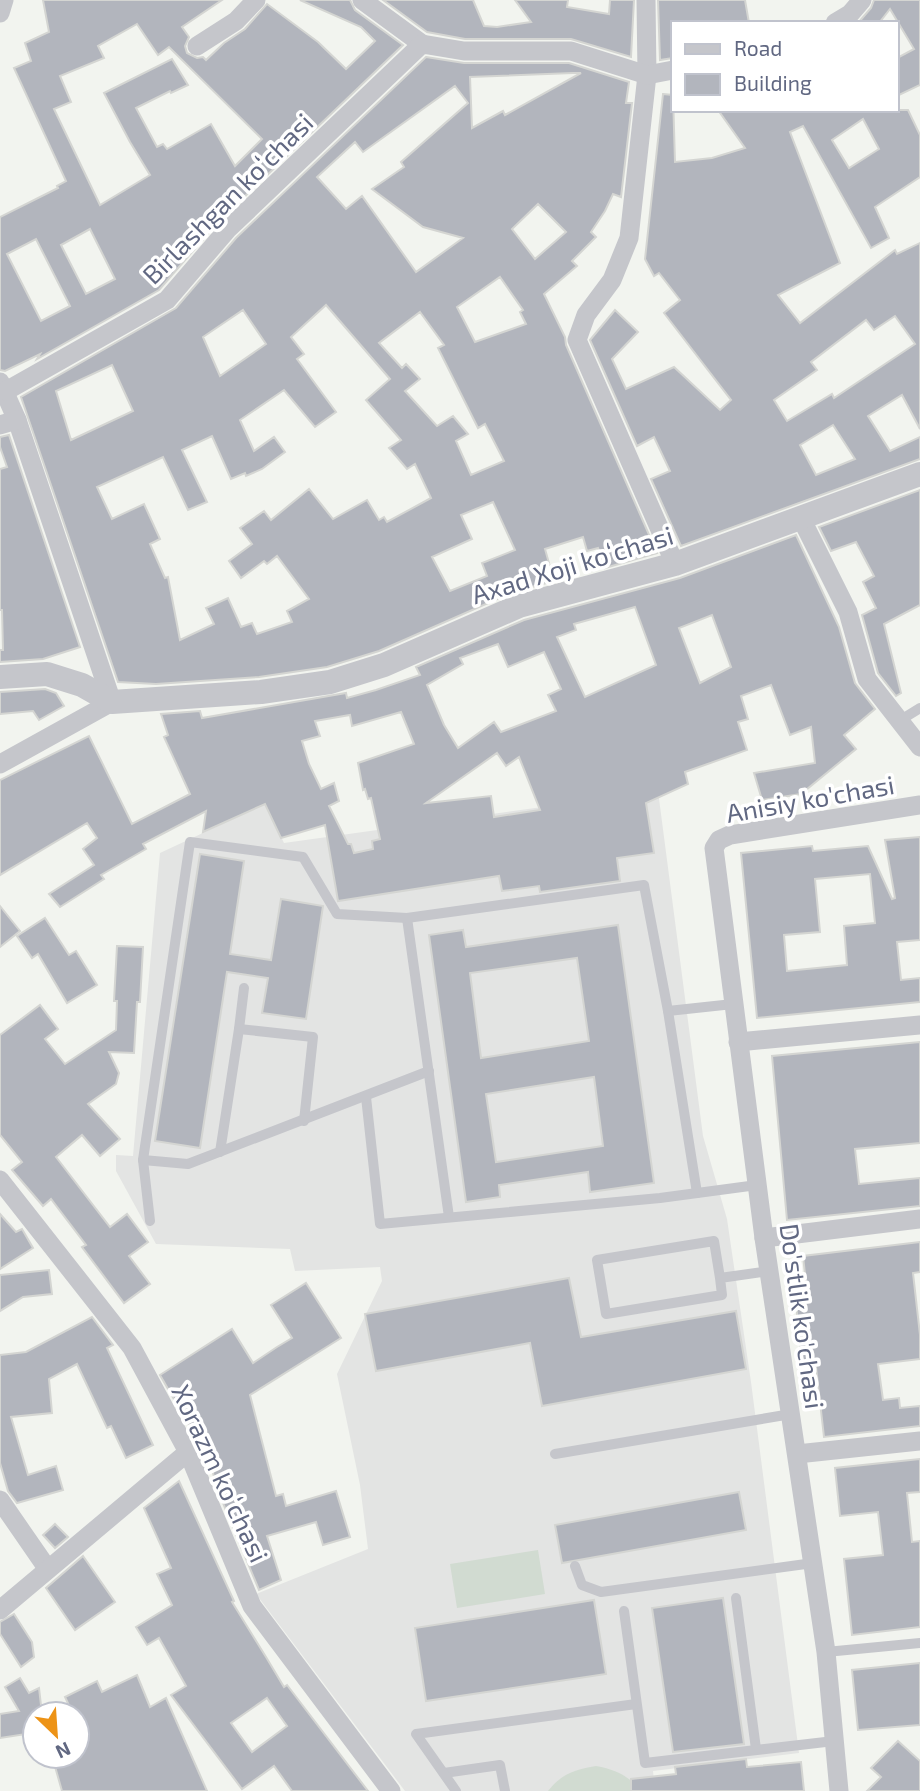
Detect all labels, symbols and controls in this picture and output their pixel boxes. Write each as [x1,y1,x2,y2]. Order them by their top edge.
legend [671,21,899,112]
text: Road [734,35,782,60]
text: Building [734,70,812,95]
street label: Birlashgan koʻchasi [135,106,319,290]
street label: Axad Xoji koʻchasi [467,519,677,609]
street label: Anisiy ko'chasi [723,768,897,828]
street label: Do'stlik ko'chasi [775,1221,831,1411]
street label: Xorazm koʻchasi [166,1379,276,1567]
north arrow [21,1700,91,1770]
text: N [52,1738,74,1764]

